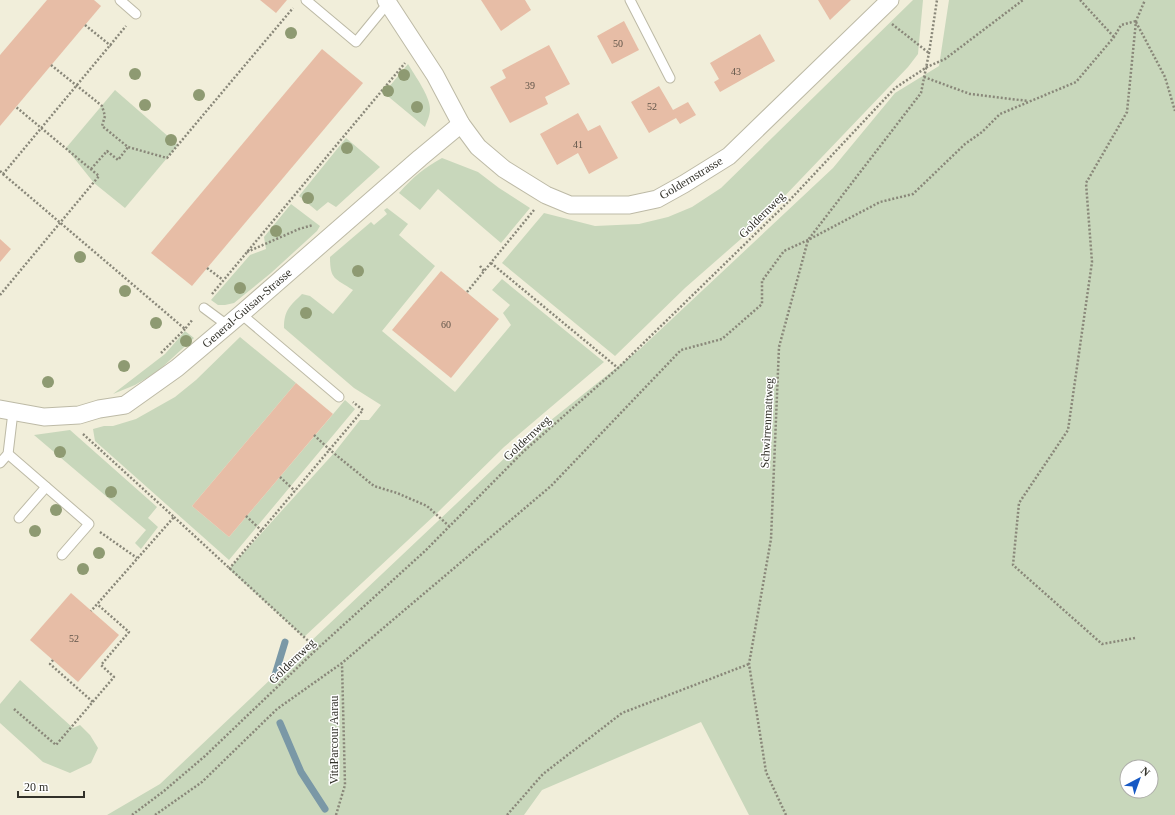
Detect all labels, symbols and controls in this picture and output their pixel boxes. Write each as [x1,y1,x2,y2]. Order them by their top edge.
house number: 50 [613,38,623,49]
house number: 43 [731,66,741,77]
house number: 39 [525,80,535,91]
house number: 52 [647,101,657,112]
house number: 41 [573,139,583,150]
street label: Goldernstrasse [657,154,725,202]
street label: Goldernweg [736,189,788,241]
street label: General-Guisan-Strasse [199,265,295,351]
house number: 60 [441,319,451,330]
street label: Schwirrenmattweg [758,377,776,469]
street label: Goldernweg [501,413,553,463]
house number: 52 [69,633,79,644]
street label: Goldernweg [266,635,318,687]
street label: VitaParcour Aarau [327,696,341,784]
north arrow [1119,759,1159,799]
text: N [1139,764,1153,779]
scale bar [18,773,84,799]
text: 20 m [24,780,49,794]

